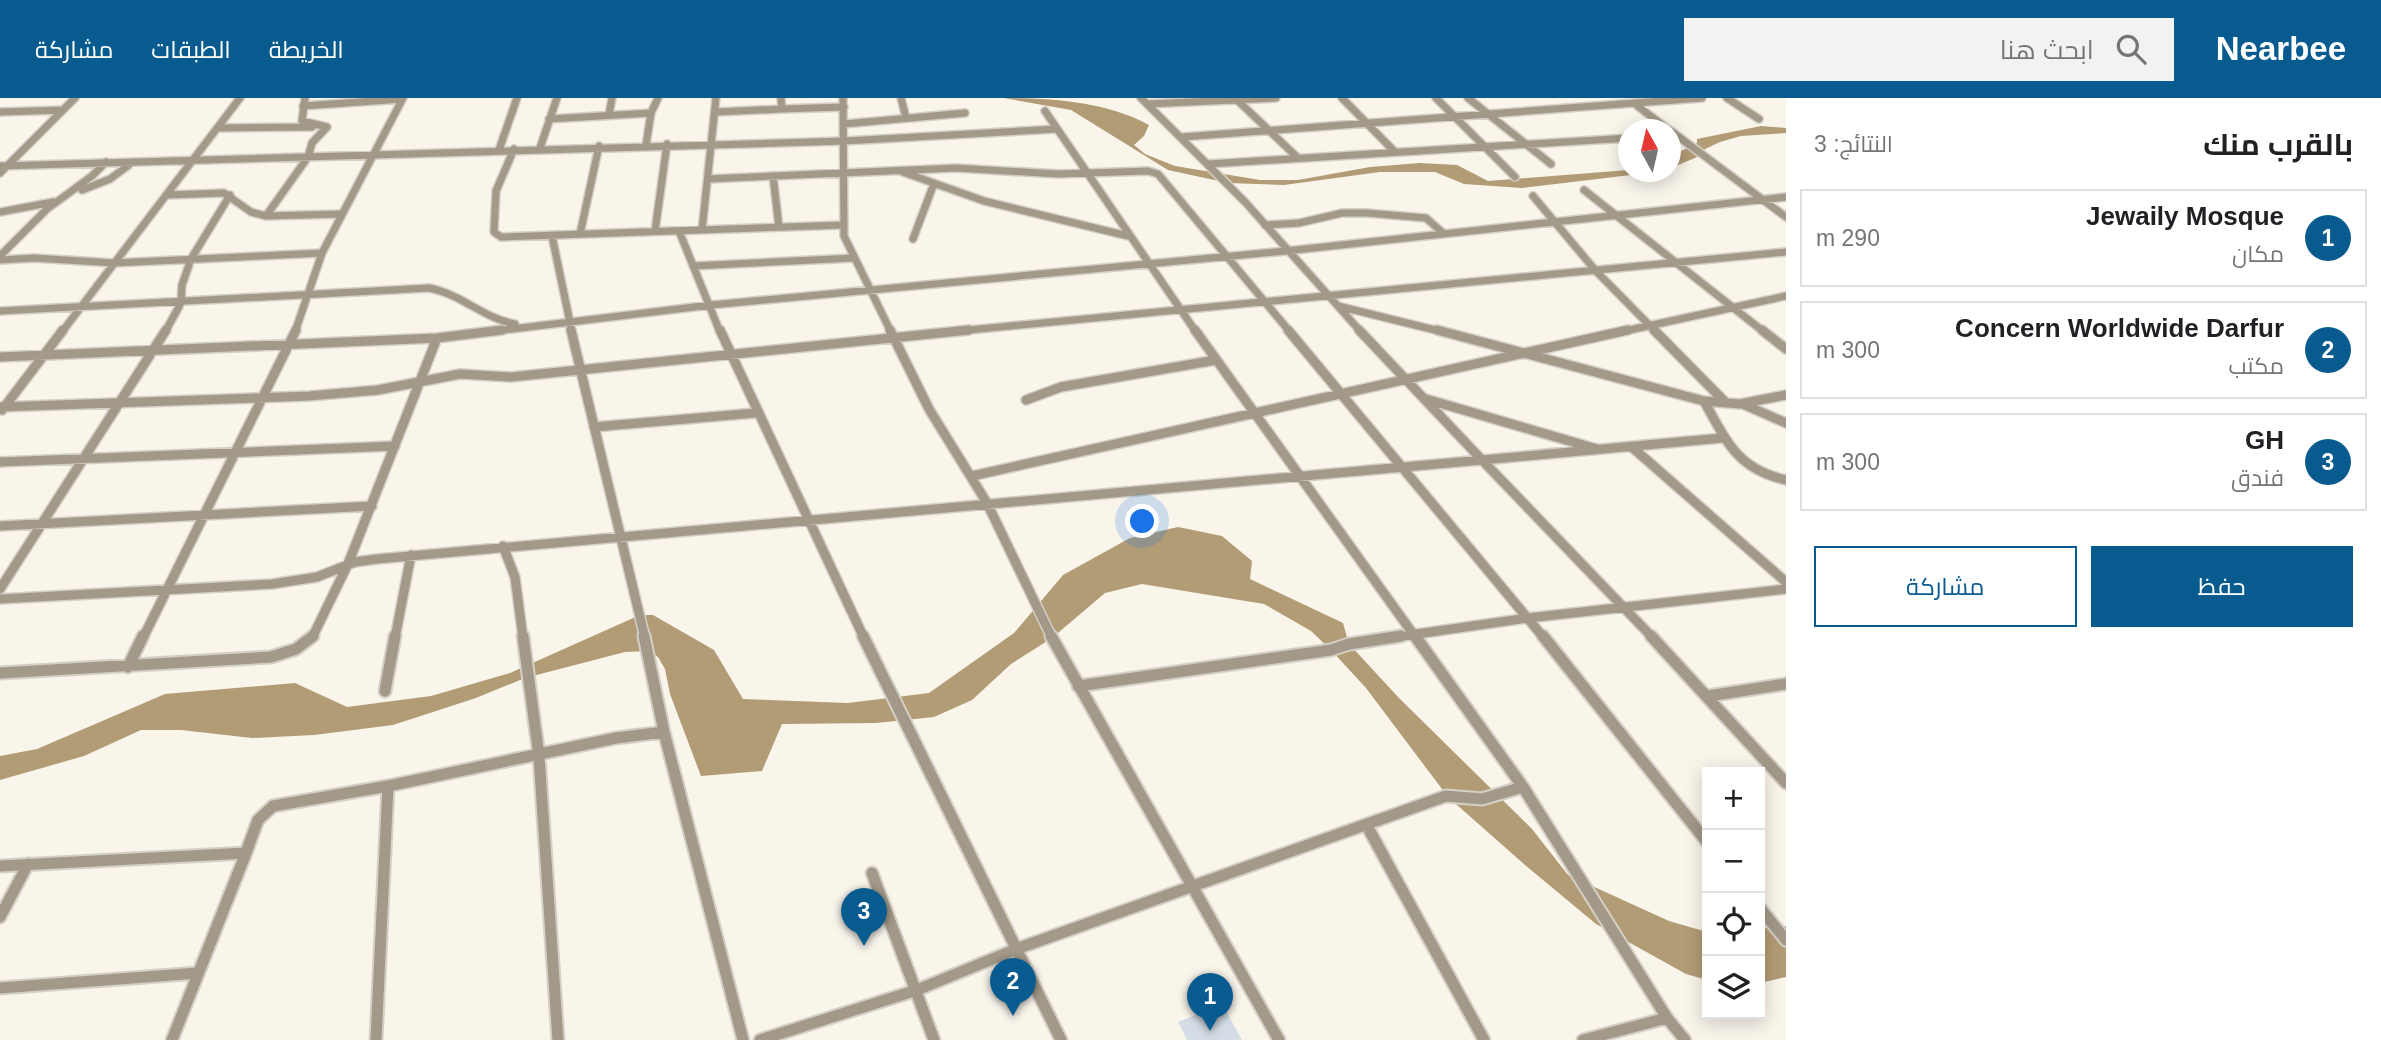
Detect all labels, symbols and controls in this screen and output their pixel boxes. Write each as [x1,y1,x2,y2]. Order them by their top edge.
search box [1684,18,2174,81]
icon: search [2112,30,2150,68]
text: Nearbee [2216,30,2346,67]
text: ابحث هنا [2000,35,2094,65]
text: مشاركة [35,36,113,63]
text: الطبقات [151,36,231,63]
text: الخريطة [269,36,344,63]
north arrow [1618,119,1681,182]
text: بالقرب منك [2203,128,2353,161]
text: النتائج: 3 [1814,131,1893,157]
text: Jewaily Mosque [2086,201,2284,231]
text: 290 m [1816,225,1880,251]
text: 1 [2322,225,2334,251]
text: مكان [2232,241,2284,267]
text: Concern Worldwide Darfur [1955,313,2284,343]
text: 300 m [1816,337,1880,363]
text: 2 [2322,337,2334,363]
text: مكتب [2229,353,2284,379]
text: GH [2245,425,2284,455]
text: 300 m [1816,449,1880,475]
text: 3 [2322,449,2334,475]
text: فندق [2231,465,2284,491]
your location [1125,504,1159,538]
button: مشاركة [1814,546,2077,627]
button: حفظ [2091,546,2353,627]
map controls [1702,767,1765,1019]
button: + [1702,767,1765,830]
button: − [1702,830,1765,893]
pin: 3 [841,888,887,946]
button: locate [1702,893,1765,956]
button: layers [1702,956,1765,1019]
pin: 2 [990,958,1036,1016]
pin: 1 [1187,973,1233,1031]

